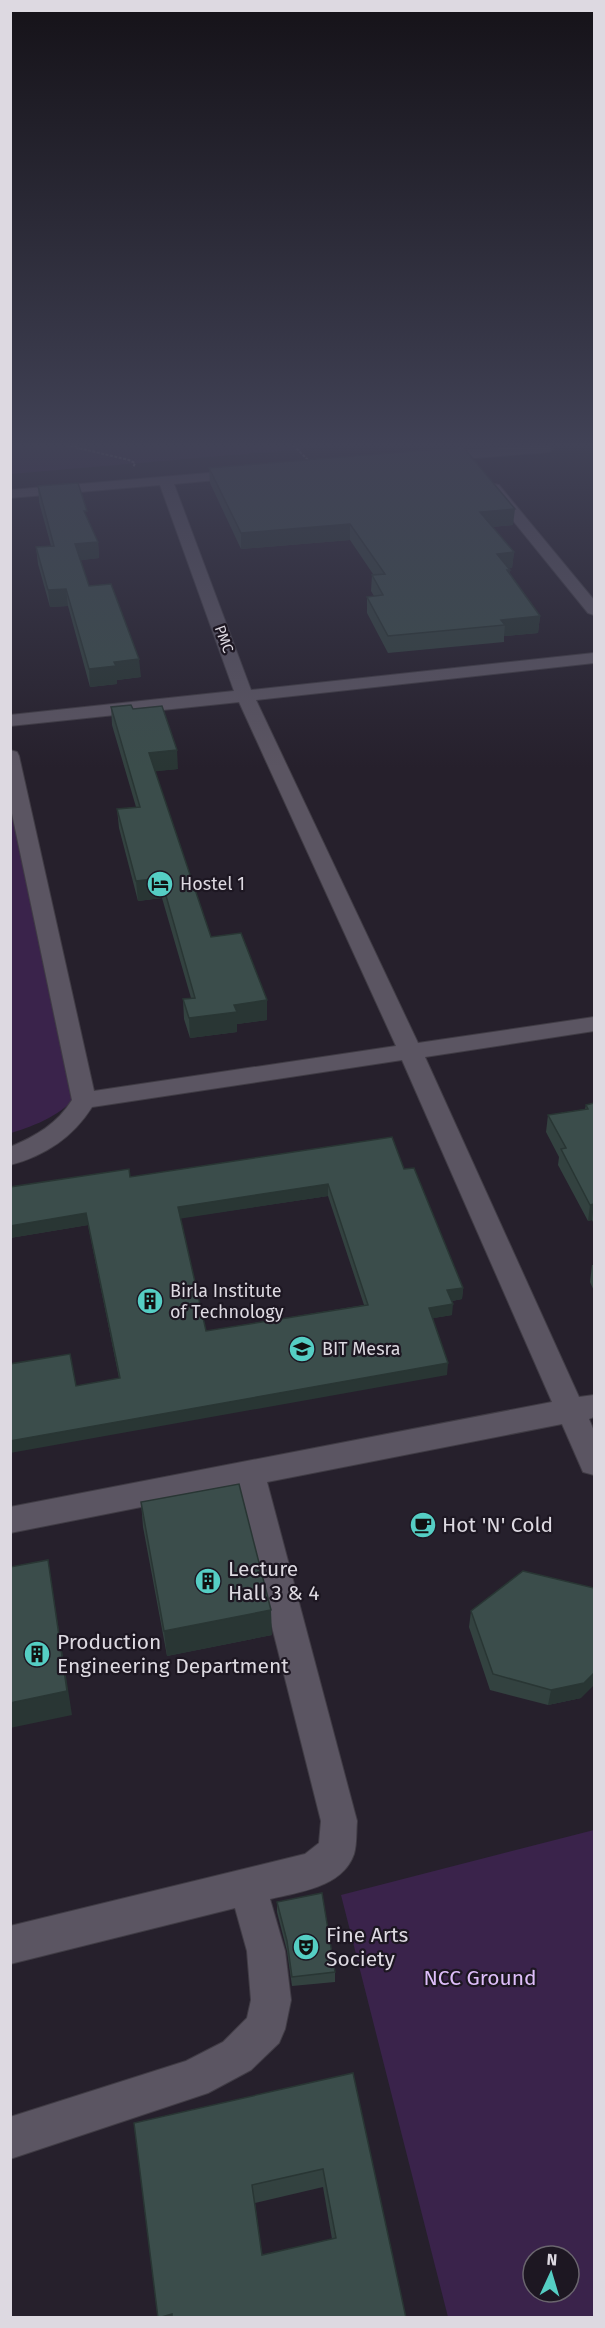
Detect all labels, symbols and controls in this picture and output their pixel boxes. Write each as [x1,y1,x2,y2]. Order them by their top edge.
street label: PMC [211,623,237,656]
hotel icon: Hostel 1 [145,869,175,899]
place label: Hostel 1 [180,873,245,895]
place label: Birla Institute of Technology [170,1280,284,1323]
building icon: Birla Institute of Technology [135,1286,165,1316]
school or university icon: BIT Mesra [287,1334,317,1364]
place label: BIT Mesra [322,1338,401,1360]
cafe icon: Hot 'N' Cold [408,1510,438,1540]
place label: Hot 'N' Cold [442,1512,553,1538]
place label: Lecture Hall 3 & 4 [228,1556,319,1606]
building icon: Lecture Hall 3 & 4 [193,1566,223,1596]
place label: Production Engineering Department [57,1629,289,1679]
building icon: Production Engineering Department [22,1639,52,1669]
place label: Fine Arts Society [326,1922,409,1972]
theatre icon: Fine Arts Society [291,1932,321,1962]
park label: NCC Ground [423,1965,537,1991]
north arrow [521,2244,581,2304]
text: N [546,2250,558,2269]

